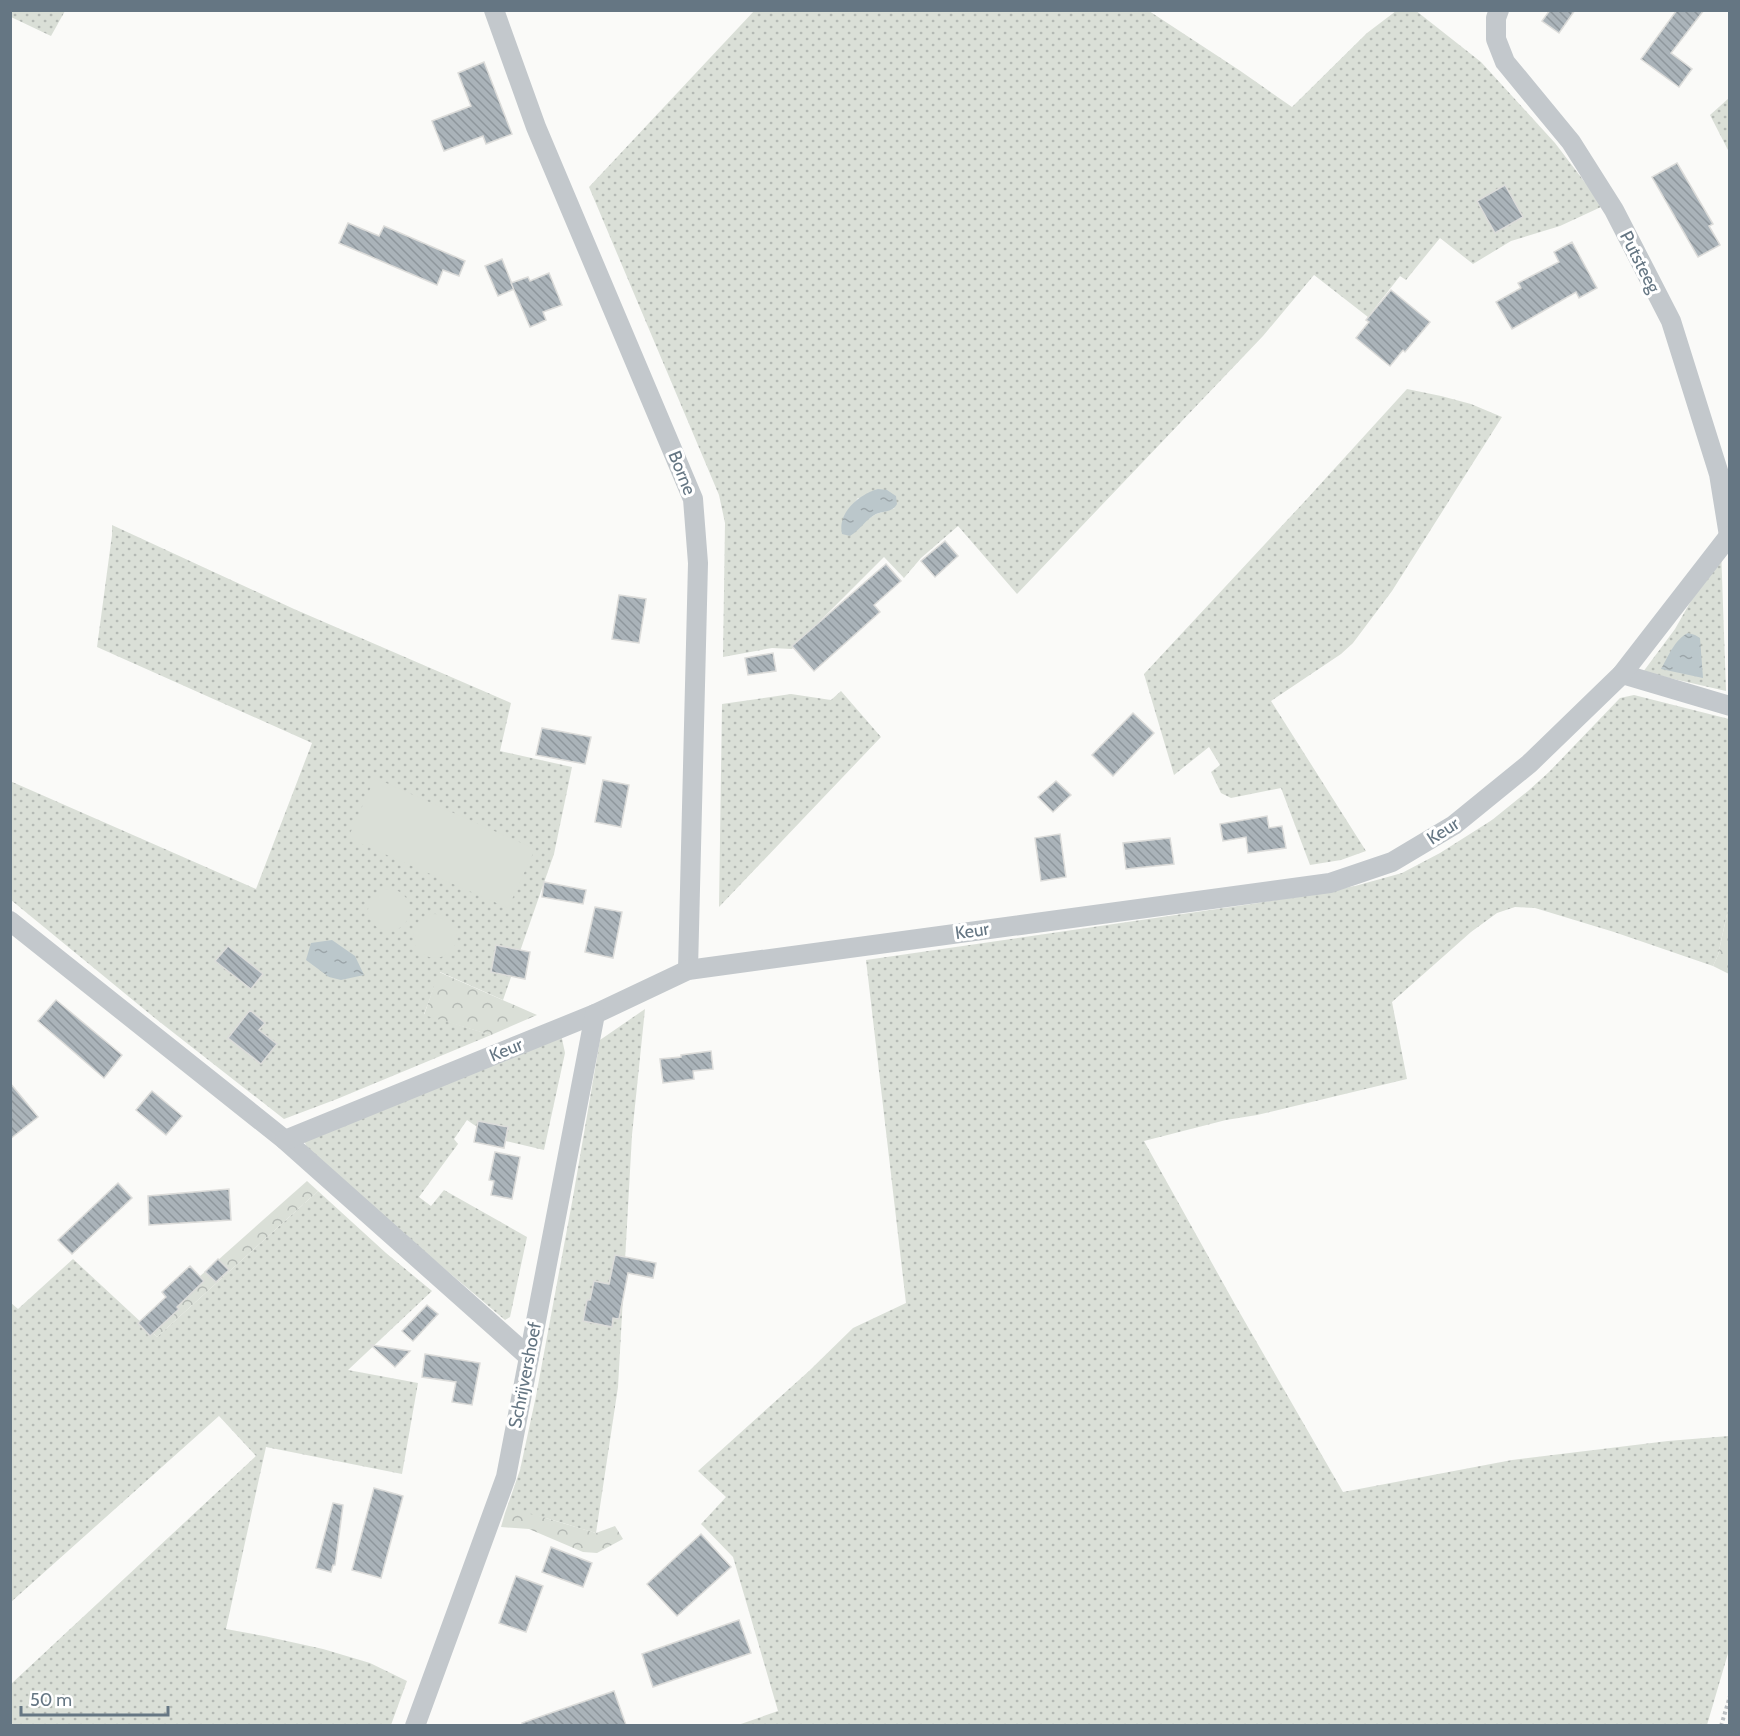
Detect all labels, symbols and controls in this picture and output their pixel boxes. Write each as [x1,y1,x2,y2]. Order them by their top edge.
street label: Putsteeg [1615,227,1665,298]
street label: Borne [663,448,701,498]
street label: Keur [1423,812,1463,849]
street label: Keur [954,918,991,944]
street label: Keur [486,1033,526,1067]
street label: Schrijvershoef [504,1320,546,1430]
scale bar [21,1679,168,1717]
text: 50 m [30,1689,72,1711]

